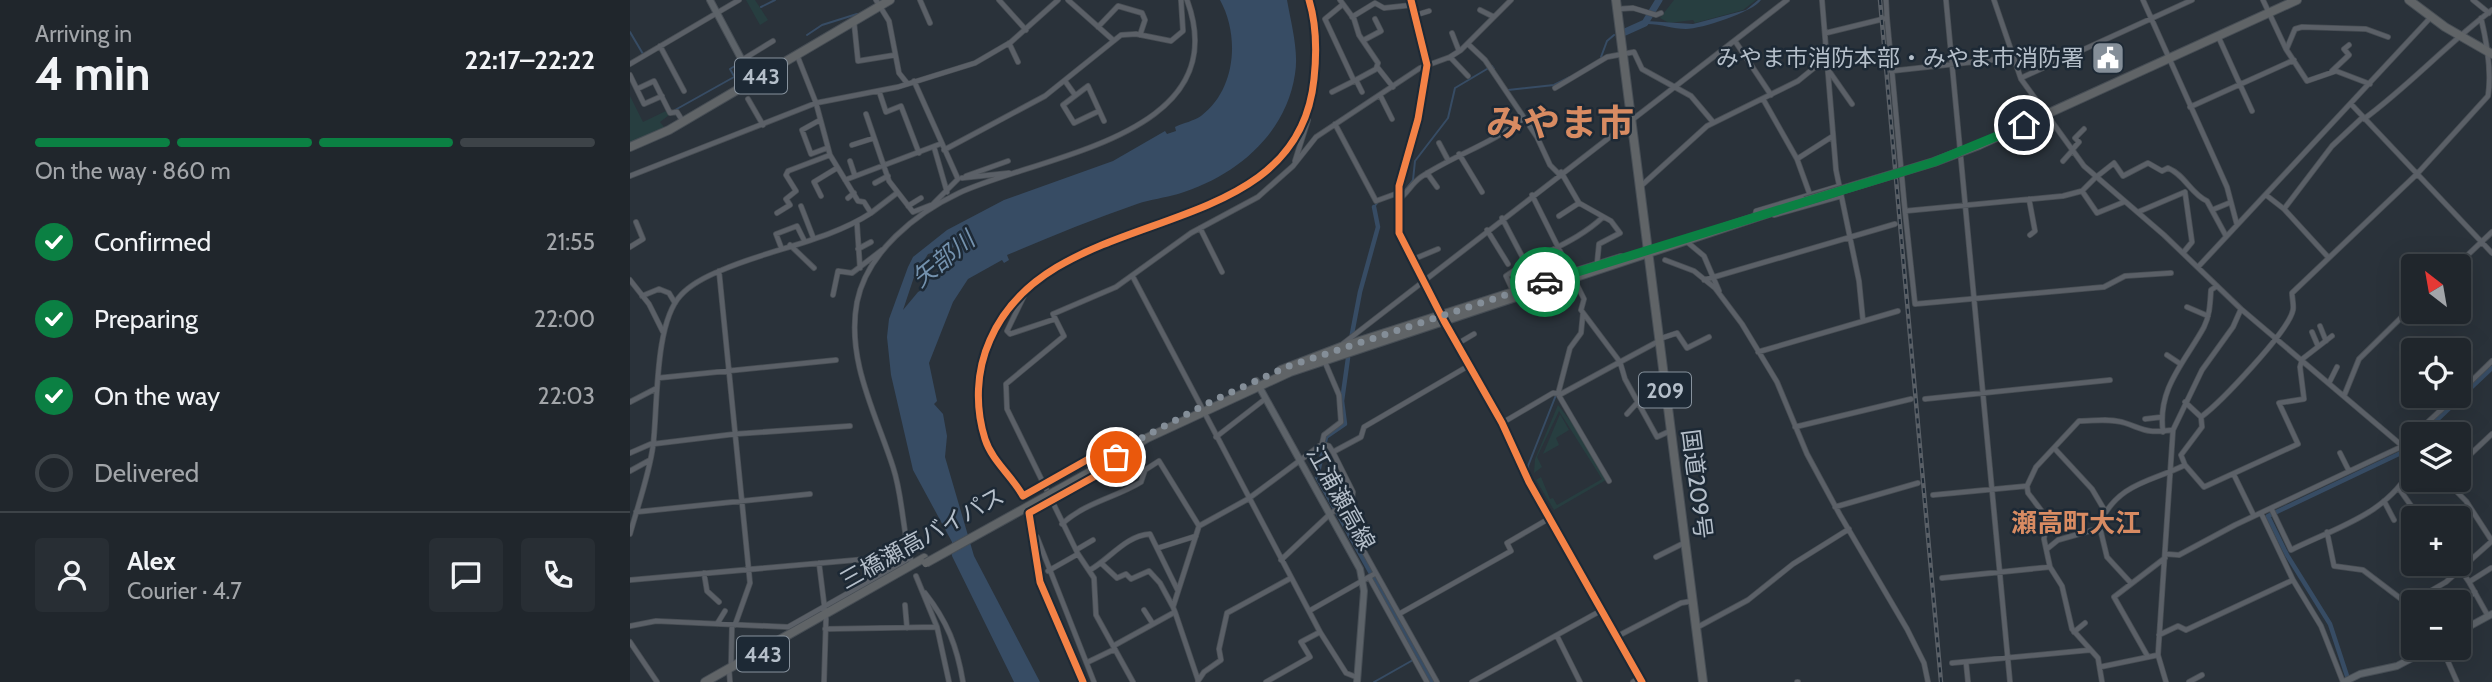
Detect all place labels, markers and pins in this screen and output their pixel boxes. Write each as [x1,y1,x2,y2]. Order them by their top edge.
public building icon: みやま市消防本部・みやま市消防署 [2089,39,2127,77]
place label: みやま市消防本部・みやま市消防署 [1716,44,2084,72]
pin [1994,95,2054,155]
pin [1086,427,1146,487]

